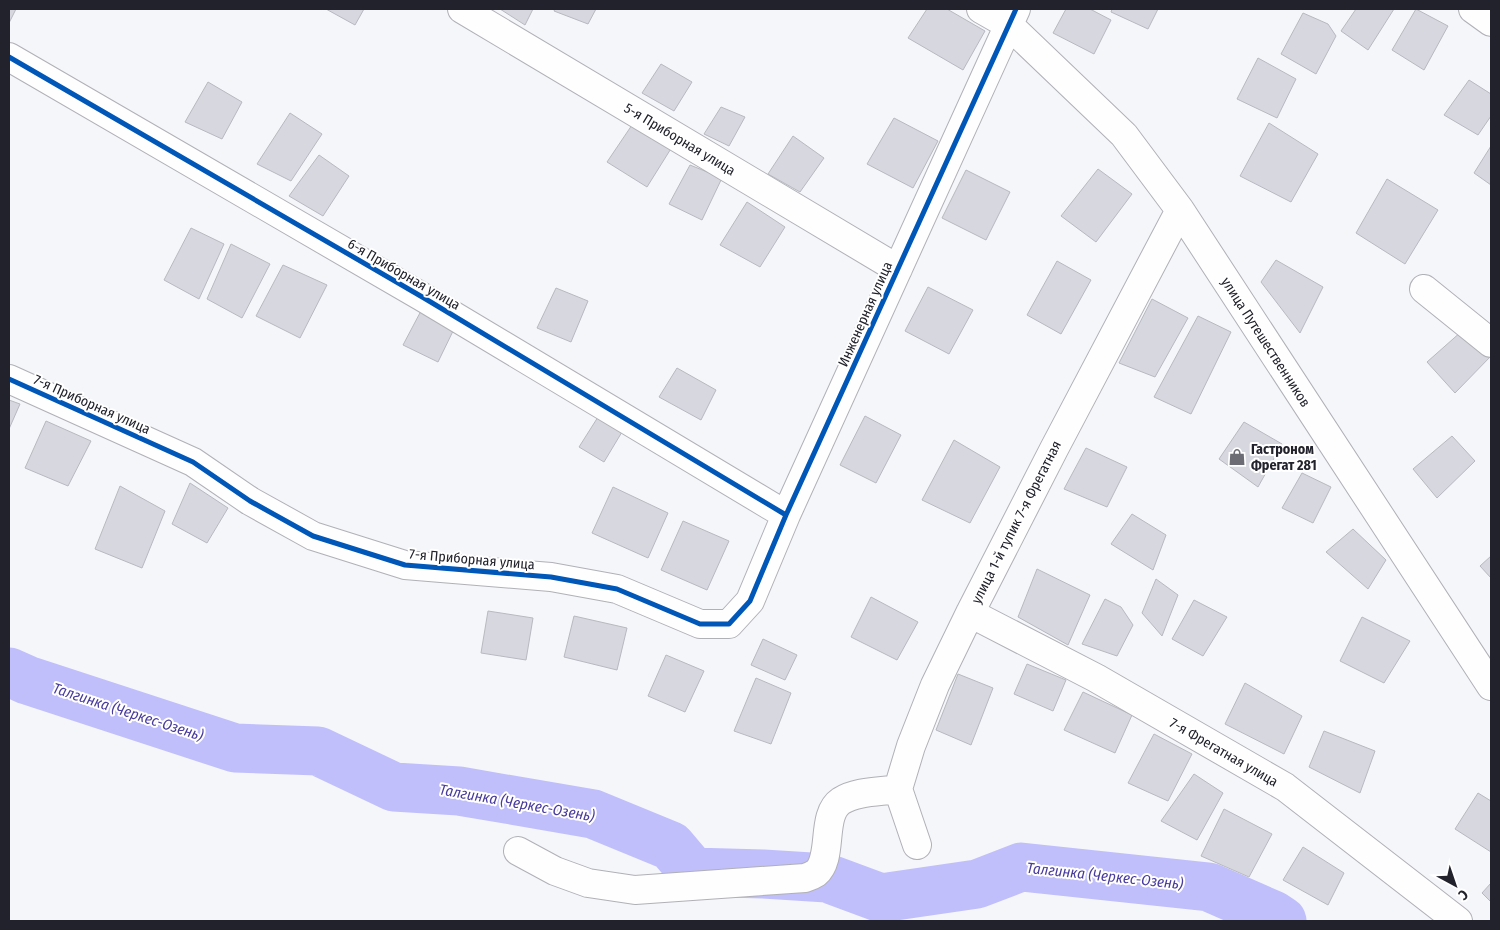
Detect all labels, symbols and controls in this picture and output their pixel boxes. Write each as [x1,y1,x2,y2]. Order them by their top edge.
street label: 5-я Приборная улица [621,99,739,179]
street label: 6-я Приборная улица [344,235,463,314]
street label: Инженерная улица [835,259,896,369]
street label: улица Путешественников [1217,274,1314,410]
street label: 7-я Приборная улица [31,371,153,438]
street label: улица 1-й тупик 7-я Фрегатная [968,438,1065,607]
place label: Гастроном Фрегат 281 [1251,441,1317,474]
shop icon: Гастроном Фрегат 281 [1227,447,1247,467]
street label: 7-я Приборная улица [408,546,536,573]
water label: Талгинка (Черкес-Озень) [51,679,206,745]
street label: 7-я Фрегатная улица [1167,714,1281,790]
water label: Талгинка (Черкес-Озень) [438,780,597,826]
water label: Талгинка (Черкес-Озень) [1026,859,1185,893]
north arrow [1430,860,1480,910]
text: С [1454,886,1471,904]

